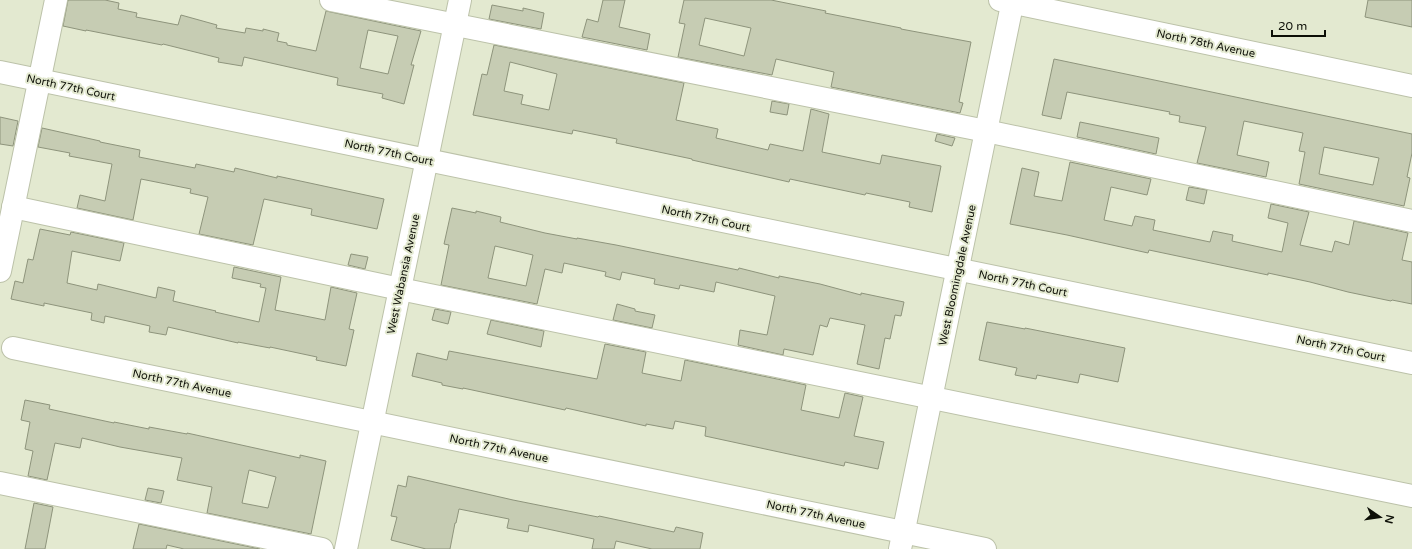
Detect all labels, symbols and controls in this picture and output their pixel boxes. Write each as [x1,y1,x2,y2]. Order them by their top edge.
scale bar [1272,12,1325,38]
text: 20 m [1278,19,1307,33]
street label: North 78th Avenue [1155,27,1256,60]
street label: North 77th Court [25,72,116,103]
street label: North 77th Court [343,137,434,168]
street label: North 77th Court [660,203,751,234]
street label: West Bloomingdale Avenue [936,204,979,347]
street label: West Wabansia Avenue [384,213,423,335]
street label: North 77th Court [977,268,1068,299]
street label: North 77th Court [1295,333,1386,364]
street label: North 77th Avenue [131,367,232,400]
street label: North 77th Avenue [448,432,549,465]
north arrow [1360,497,1400,537]
street label: North 77th Avenue [765,498,866,531]
text: N [1382,513,1397,525]

